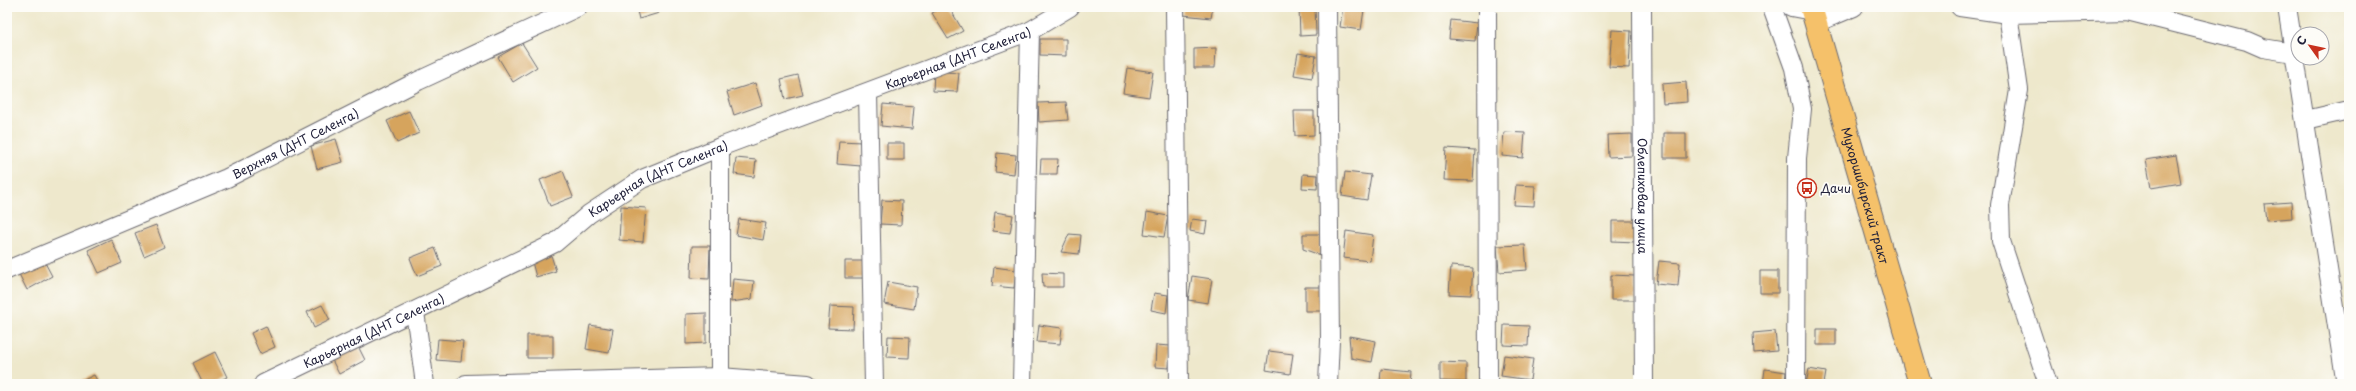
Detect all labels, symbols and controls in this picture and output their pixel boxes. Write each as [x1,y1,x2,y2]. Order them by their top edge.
street label: Карьерная (ДНТ Селенга) [883,22,1034,93]
north arrow [2290,26,2330,66]
text: С [2292,32,2311,48]
street label: Верхняя (ДНТ Селенга) [229,104,362,183]
street label: Мухоршибирский тракт [1837,125,1894,266]
street label: Карьерная (ДНТ Селенга) [585,136,730,221]
street label: Облепиховая улица [1634,138,1652,255]
bus stop icon: Дачи [1796,177,1818,199]
place label: Дачи [1820,179,1851,197]
street label: Карьерная (ДНТ Селенга) [300,289,447,372]

